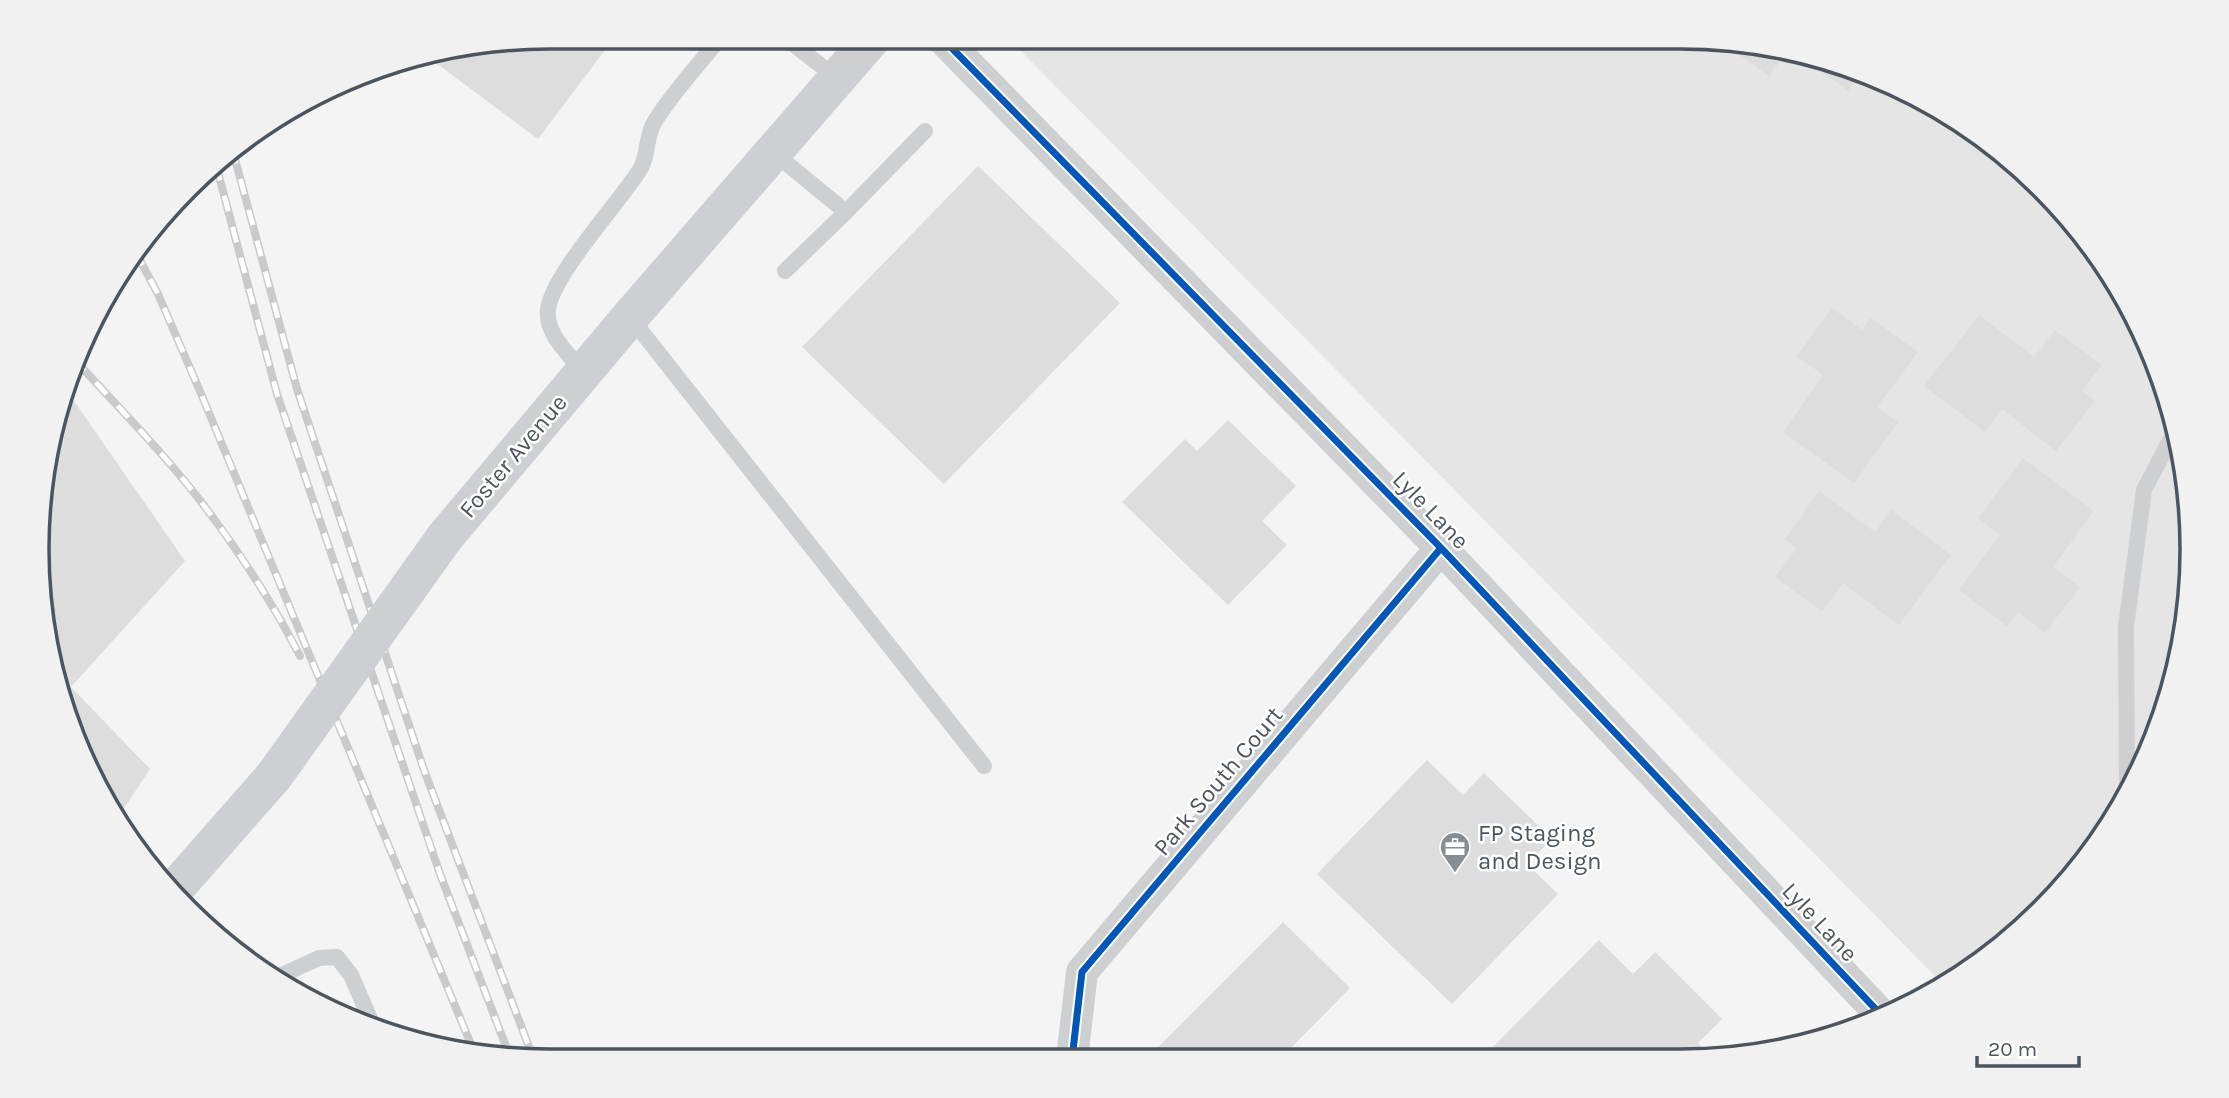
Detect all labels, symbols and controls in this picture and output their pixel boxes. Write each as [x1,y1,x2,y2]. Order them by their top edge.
street label: Foster Avenue [453,389,573,523]
street label: Lyle Lane [1387,465,1475,555]
street label: Park South Court [1148,701,1288,861]
place label: FP Staging and Design [1478,819,1602,875]
office icon: FP Staging and Design [1438,830,1472,874]
street label: Lyle Lane [1776,877,1864,967]
scale bar [1977,1024,2078,1068]
text: 20 m [1988,1037,2037,1061]

